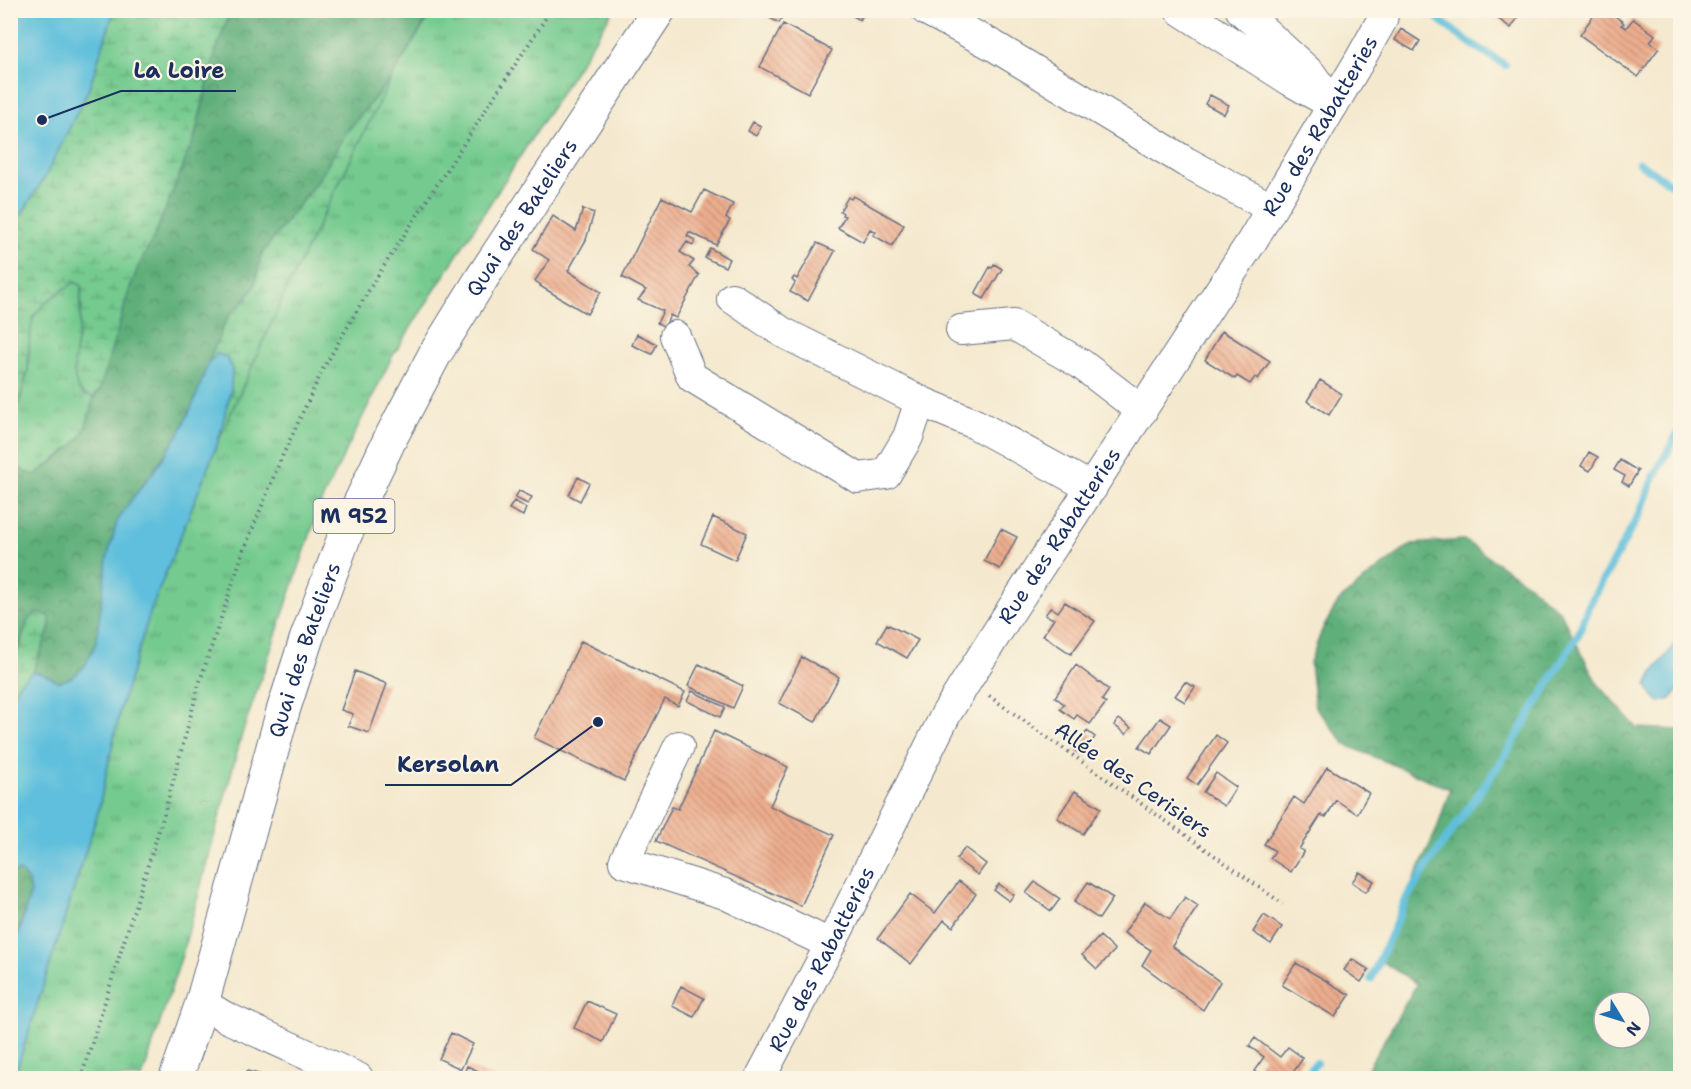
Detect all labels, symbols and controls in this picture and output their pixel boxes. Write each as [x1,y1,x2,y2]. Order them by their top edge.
street label: Rue des Rabatteries [1256,31,1384,221]
callout: La Loire [121,51,236,91]
text: La Loire [133,56,225,85]
street label: Quai des Bateliers [460,133,584,302]
street label: Rue des Rabatteries [992,442,1127,629]
road number: M 952 [314,499,394,533]
street label: Quai des Bateliers [262,558,348,741]
street label: Allée des Cerisiers [1049,715,1217,845]
callout: Kersolan [385,745,511,785]
text: Kersolan [397,750,499,779]
street label: Rue des Rabatteries [762,862,881,1057]
north arrow [1592,990,1652,1050]
text: N [1621,1017,1646,1040]

